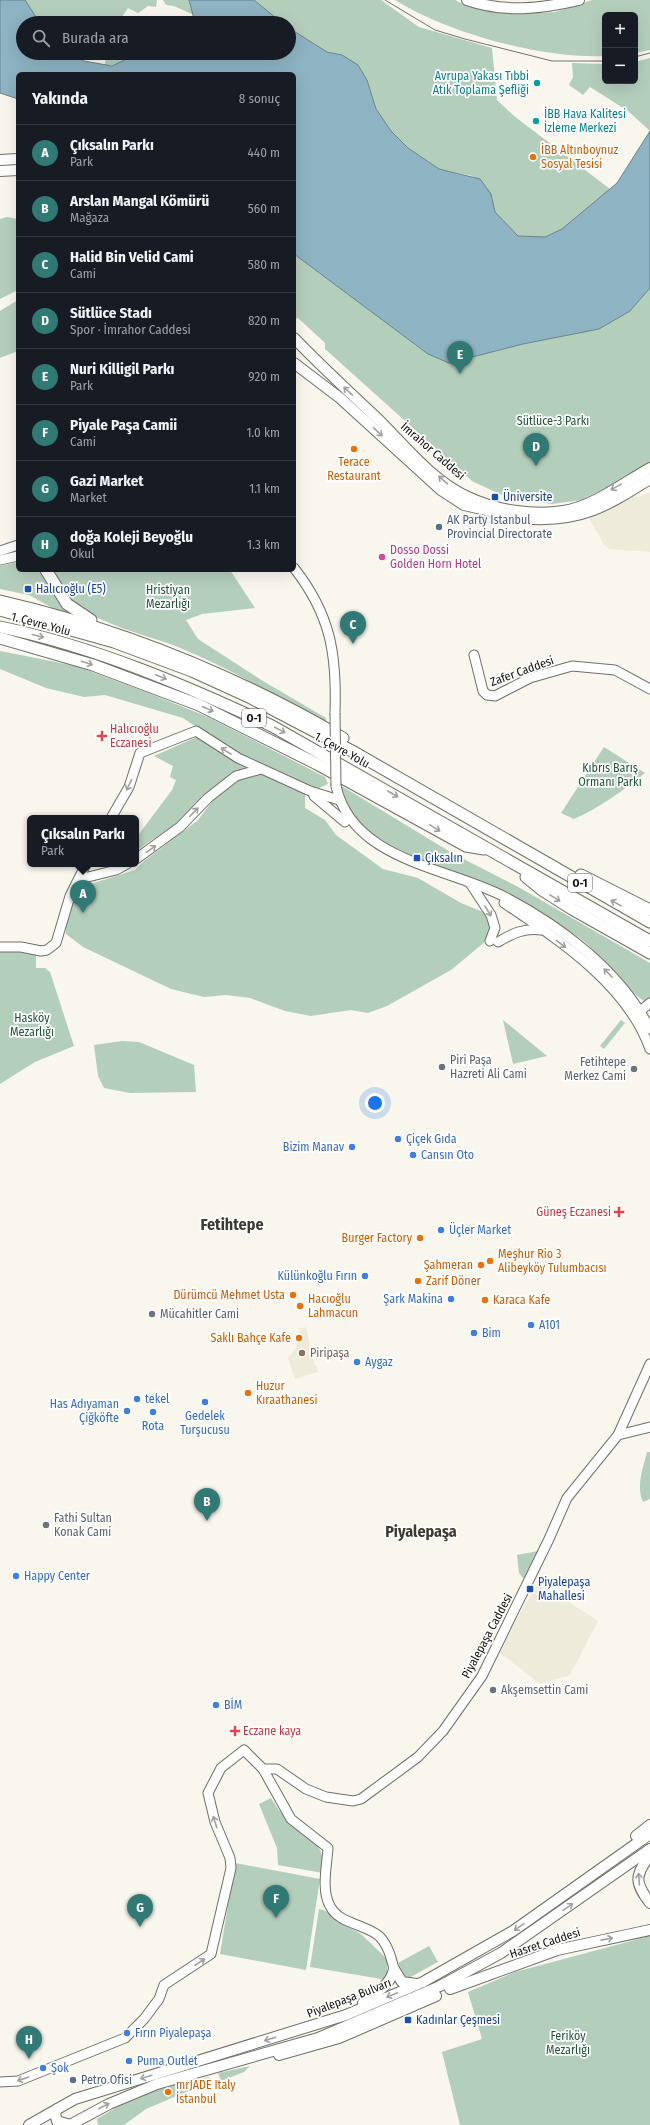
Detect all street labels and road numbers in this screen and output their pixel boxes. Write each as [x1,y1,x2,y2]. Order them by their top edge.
street label: İmrahor Caddesi [398,419,469,483]
street label: 1. Çevre Yolu [10,609,72,639]
street label: Zafer Caddesi [488,653,556,689]
road number: O-1 [242,709,266,727]
street label: 1. Çevre Yolu [312,729,372,771]
road number: O-1 [568,874,592,892]
street label: Piyalepaşa Caddesi [459,1591,515,1681]
street label: Hasret Caddesi [508,1925,582,1961]
street label: Piyalepaşa Bulvarı [305,1975,393,2021]

